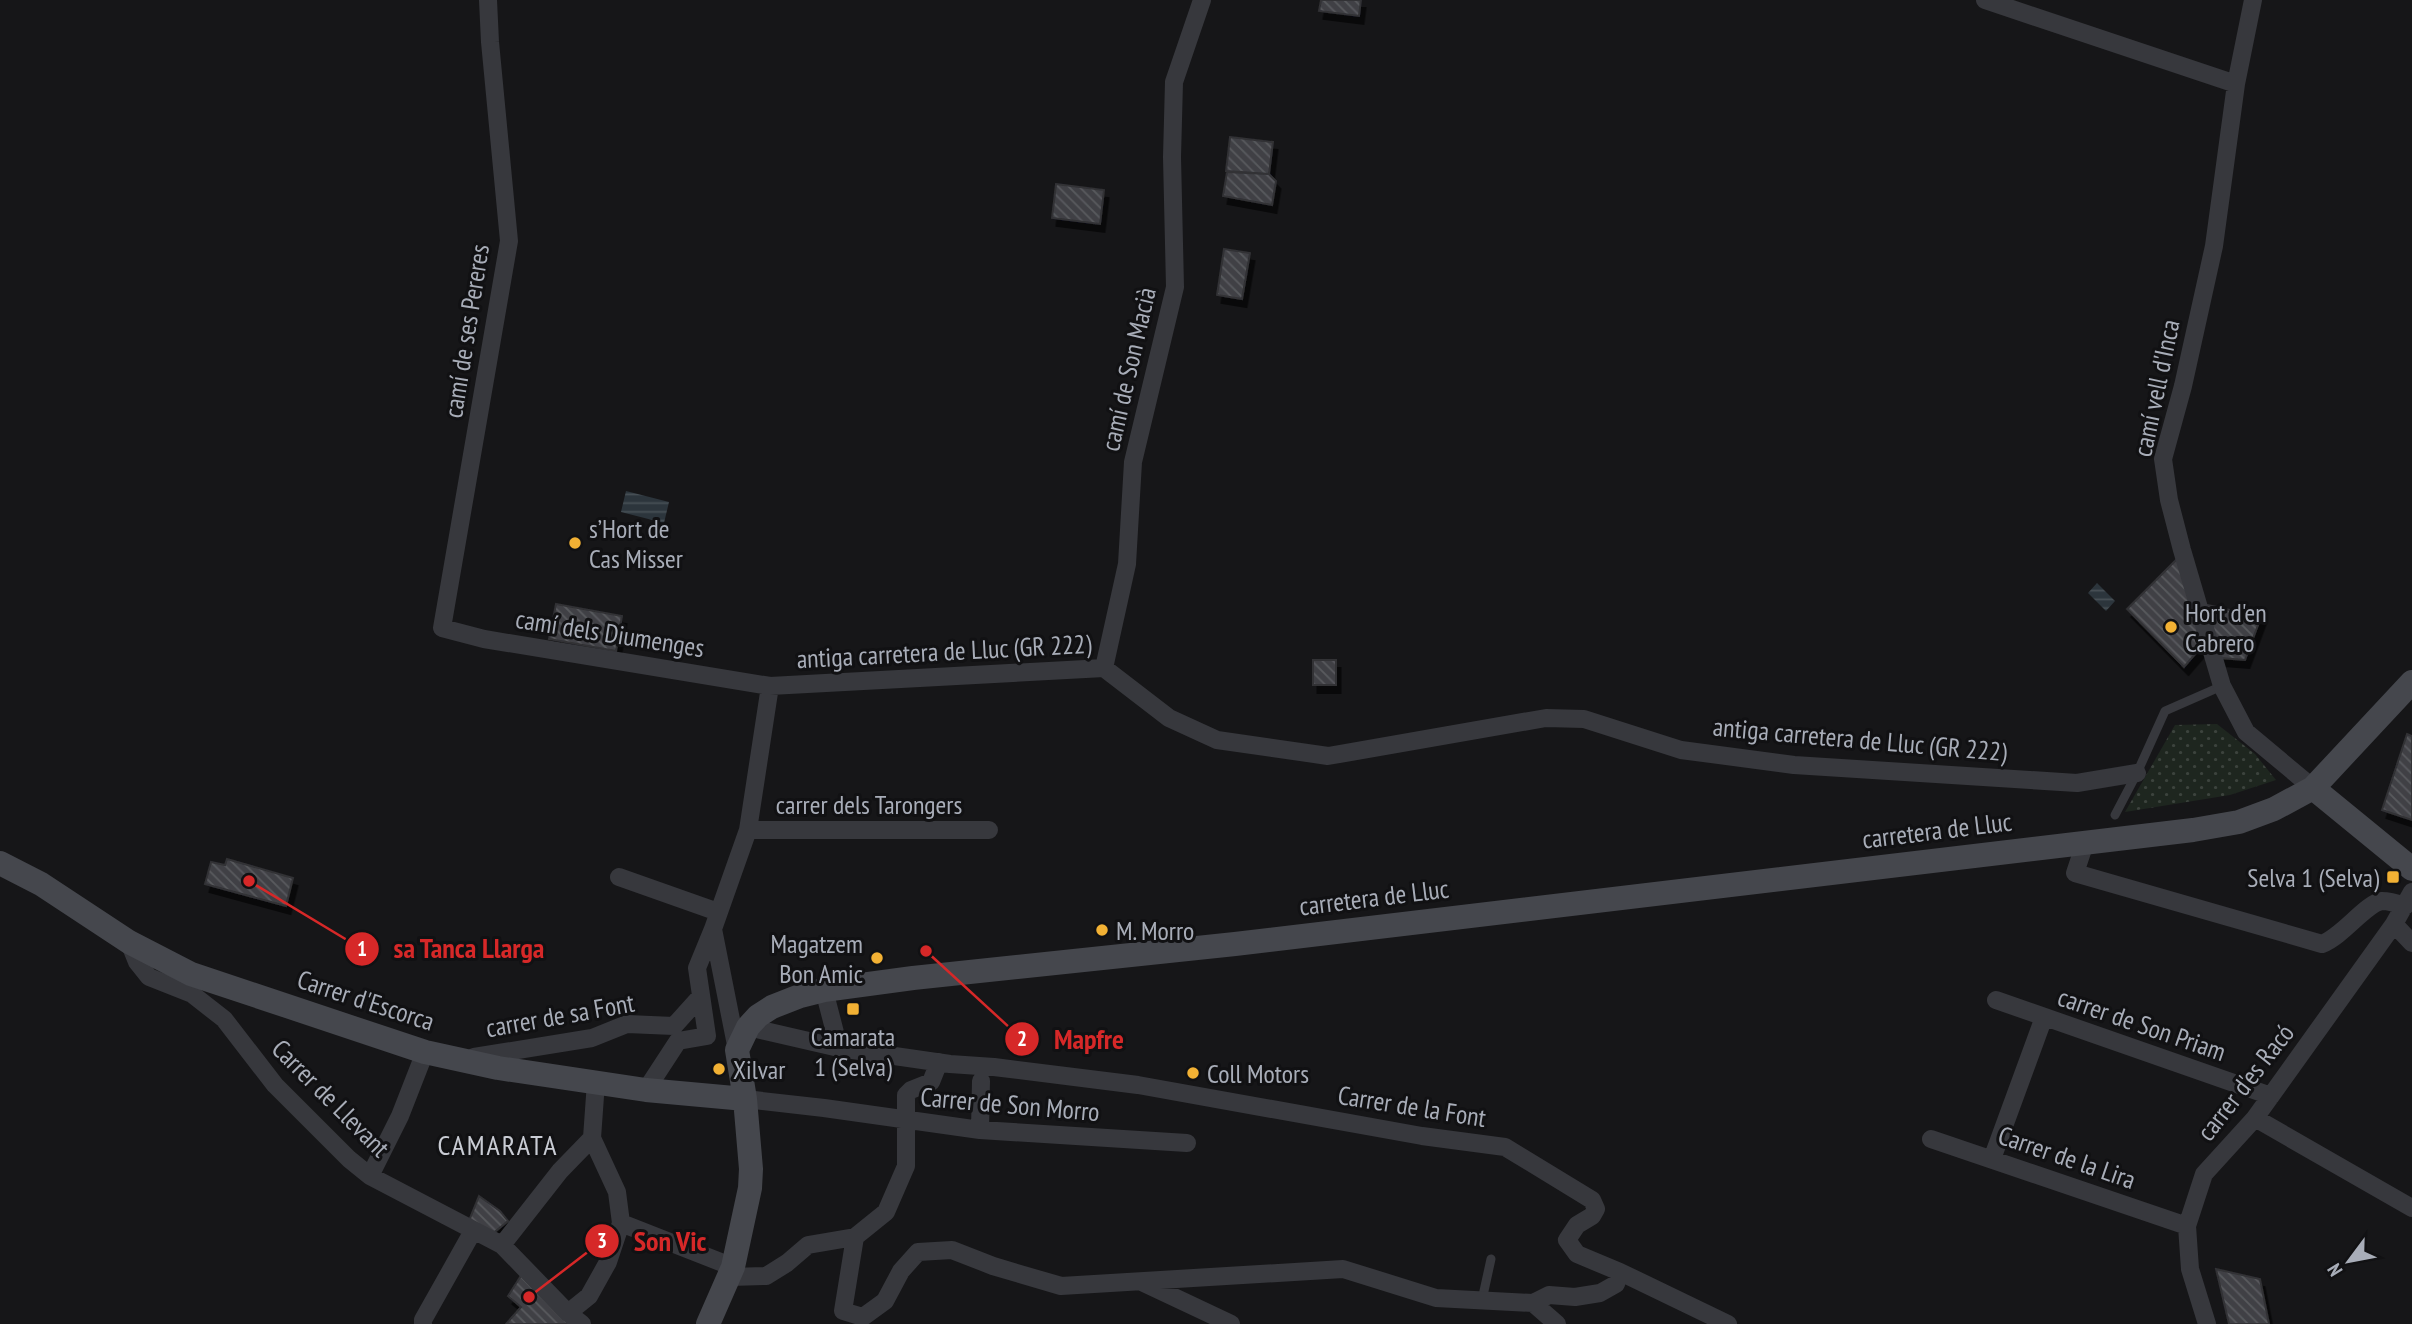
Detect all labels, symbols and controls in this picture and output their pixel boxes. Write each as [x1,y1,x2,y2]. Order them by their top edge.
street label: camí de ses Pereres [436,242,496,420]
street label: camí de Son Macià [1093,284,1163,454]
street label: camí vell d'Inca [2125,317,2187,459]
place label: s’Hort de Cas Misser [589,512,683,575]
marker: s’Hort de Cas Misser [567,535,583,551]
place label: Hort d'en Cabrero [2185,596,2267,659]
street label: camí dels Diumenges [513,602,707,664]
marker: Hort d'en Cabrero [2163,619,2179,635]
street label: antiga carretera de Lluc (GR 222) [796,627,1092,675]
street label: antiga carretera de Lluc (GR 222) [1712,710,2008,768]
street label: carrer dels Tarongers [776,788,962,821]
street label: carretera de Lluc [1860,804,2014,856]
place label: Selva 1 (Selva) [2247,861,2379,894]
marker: Selva 1 (Selva) [2385,869,2401,885]
street label: carretera de Lluc [1297,871,1451,923]
place label: M. Morro [1116,914,1194,947]
marker: M. Morro [1094,922,1110,938]
callout: sa Tanca Llarga [344,924,559,973]
place label: Magatzem Bon Amic [771,927,863,990]
text: sa Tanca Llarga [394,929,544,966]
text: 1 [357,935,367,962]
marker: Magatzem Bon Amic [869,950,885,966]
street label: Carrer d'Escorca [293,962,439,1038]
street label: carrer de Son Priam [2054,980,2230,1068]
street label: carrer de sa Font [483,986,637,1044]
marker: Camarata 1 (Selva) [845,1001,861,1017]
callout: Mapfre [1005,1015,1138,1064]
street label: carrer d'es Racó [2189,1017,2301,1147]
place label: Camarata 1 (Selva) [811,1020,895,1083]
text: Mapfre [1054,1020,1124,1057]
text: 2 [1017,1025,1027,1052]
street label: Carrer de Llevant [265,1032,397,1164]
place label: Xilvar [733,1053,785,1086]
place label: Coll Motors [1207,1057,1309,1090]
marker: Xilvar [711,1061,727,1077]
marker: Coll Motors [1185,1065,1201,1081]
street label: Carrer de la Font [1336,1078,1488,1134]
street label: Carrer de Son Morro [919,1080,1101,1128]
street label: Carrer de la Lira [1994,1118,2140,1196]
district label: CAMARATA [437,1126,559,1163]
callout: Son Vic [584,1216,720,1265]
text: Son Vic [634,1222,706,1259]
north arrow [2314,1226,2384,1296]
text: 3 [597,1227,607,1254]
text: N [2322,1259,2347,1281]

